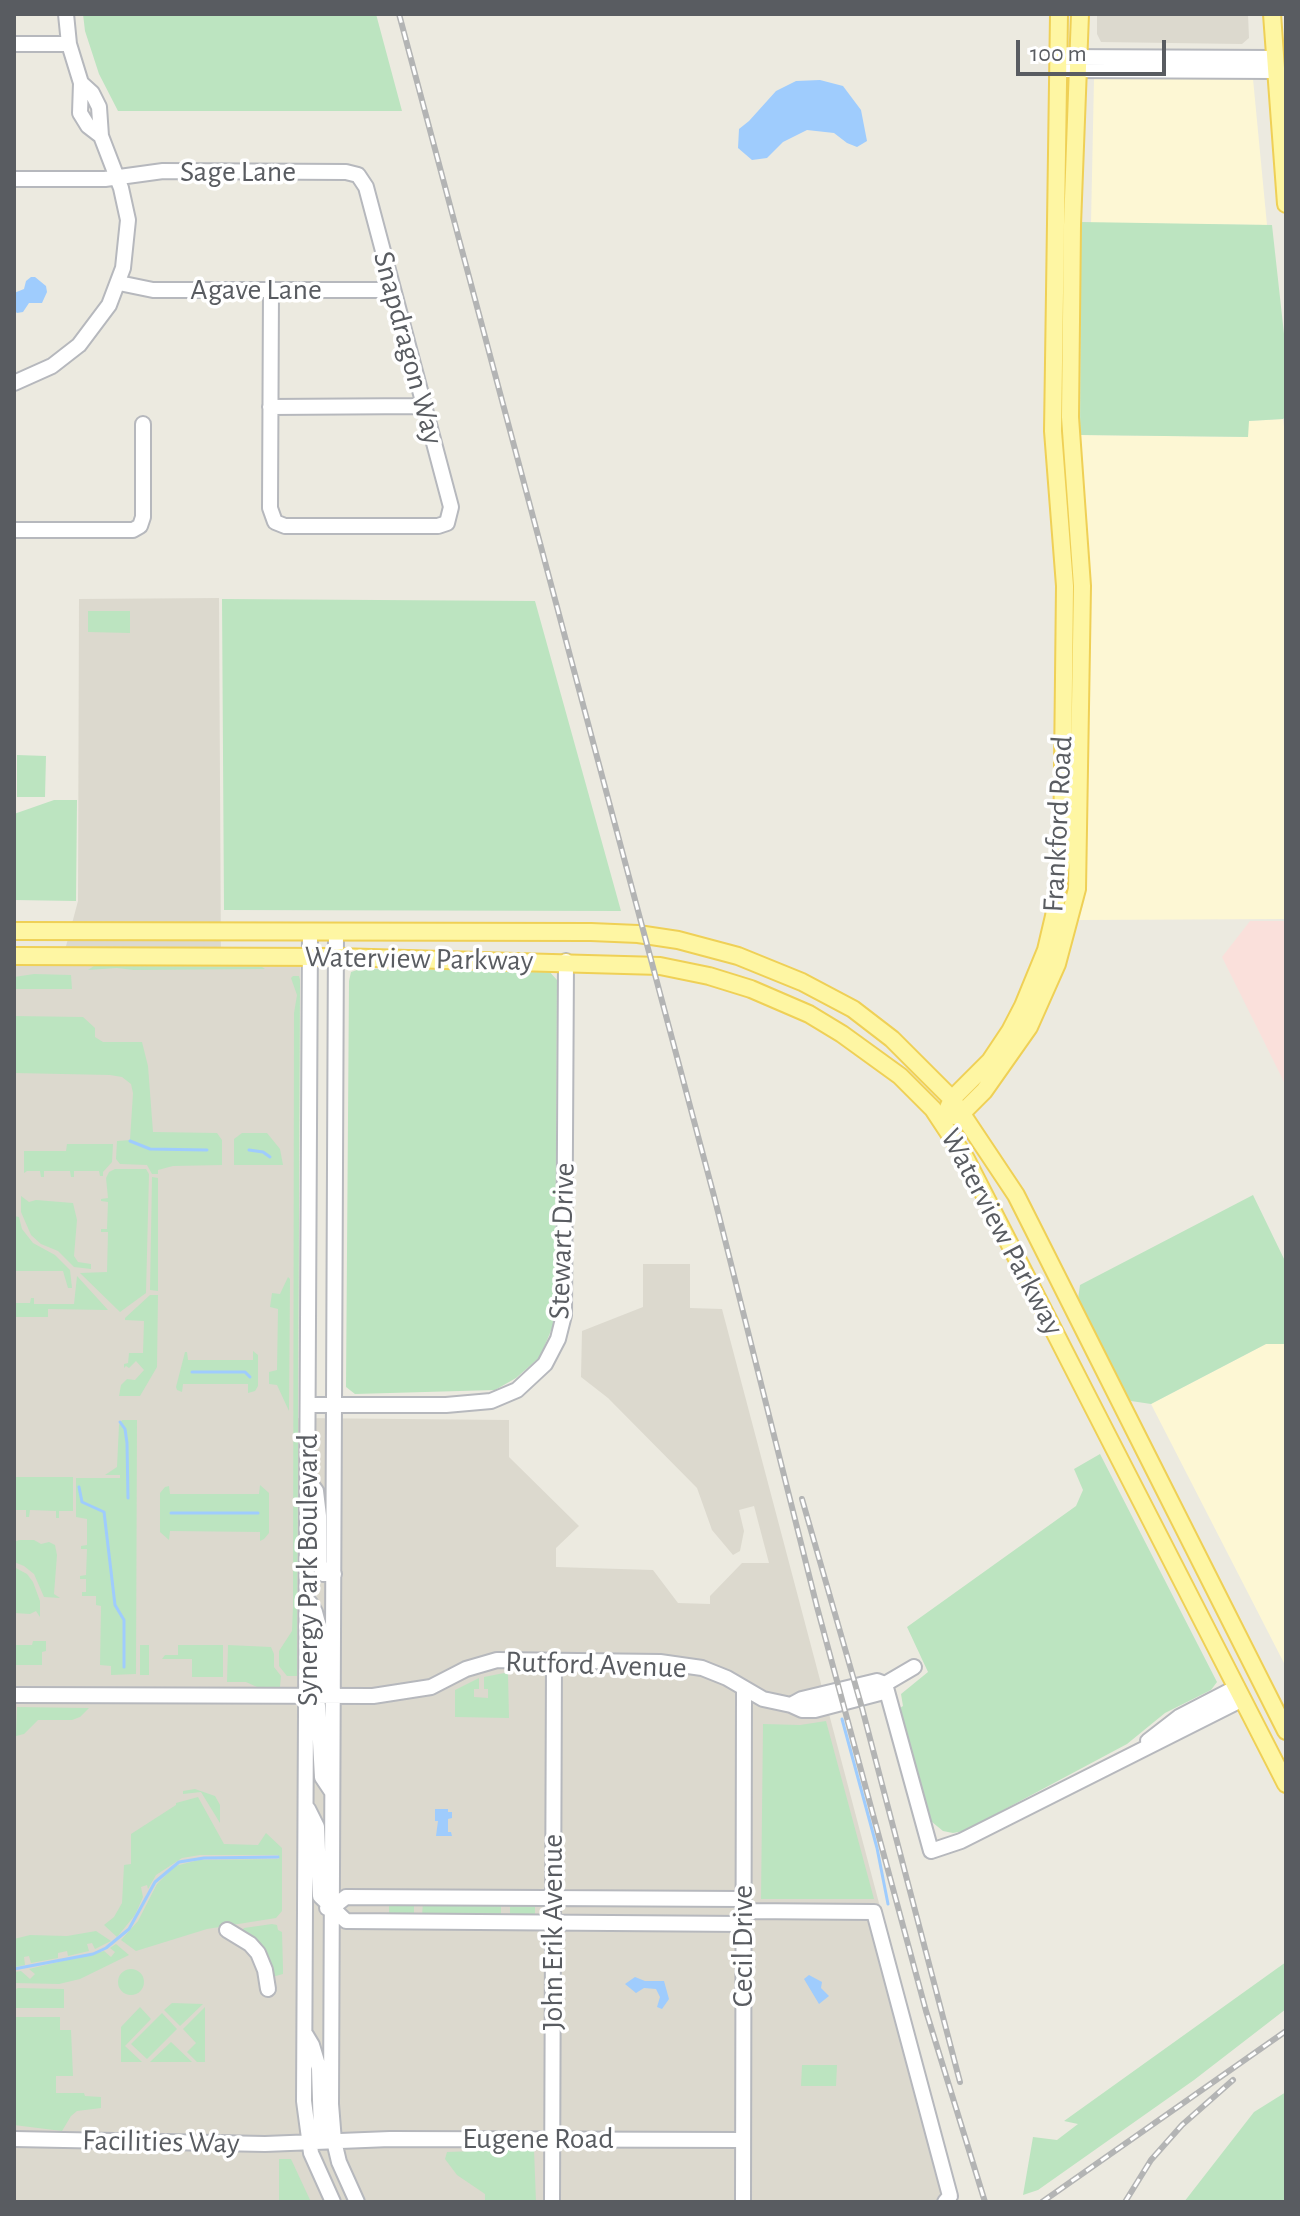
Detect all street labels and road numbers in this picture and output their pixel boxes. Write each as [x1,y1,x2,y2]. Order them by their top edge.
street label: Sage Lane [180,154,296,190]
street label: Snapdragon Way [365,248,451,448]
street label: Agave Lane [190,272,322,308]
street label: Frankford Road [1035,735,1081,913]
street label: Waterview Parkway [304,939,534,979]
street label: Waterview Parkway [932,1123,1072,1341]
street label: Stewart Drive [541,1162,583,1320]
street label: Synergy Park Boulevard [290,1434,326,1706]
street label: Rutford Avenue [505,1644,687,1686]
street label: John Erik Avenue [535,1834,571,2030]
street label: Cecil Drive [725,1885,761,2007]
street label: Eugene Road [462,2121,614,2157]
street label: Facilities Way [82,2123,240,2161]

